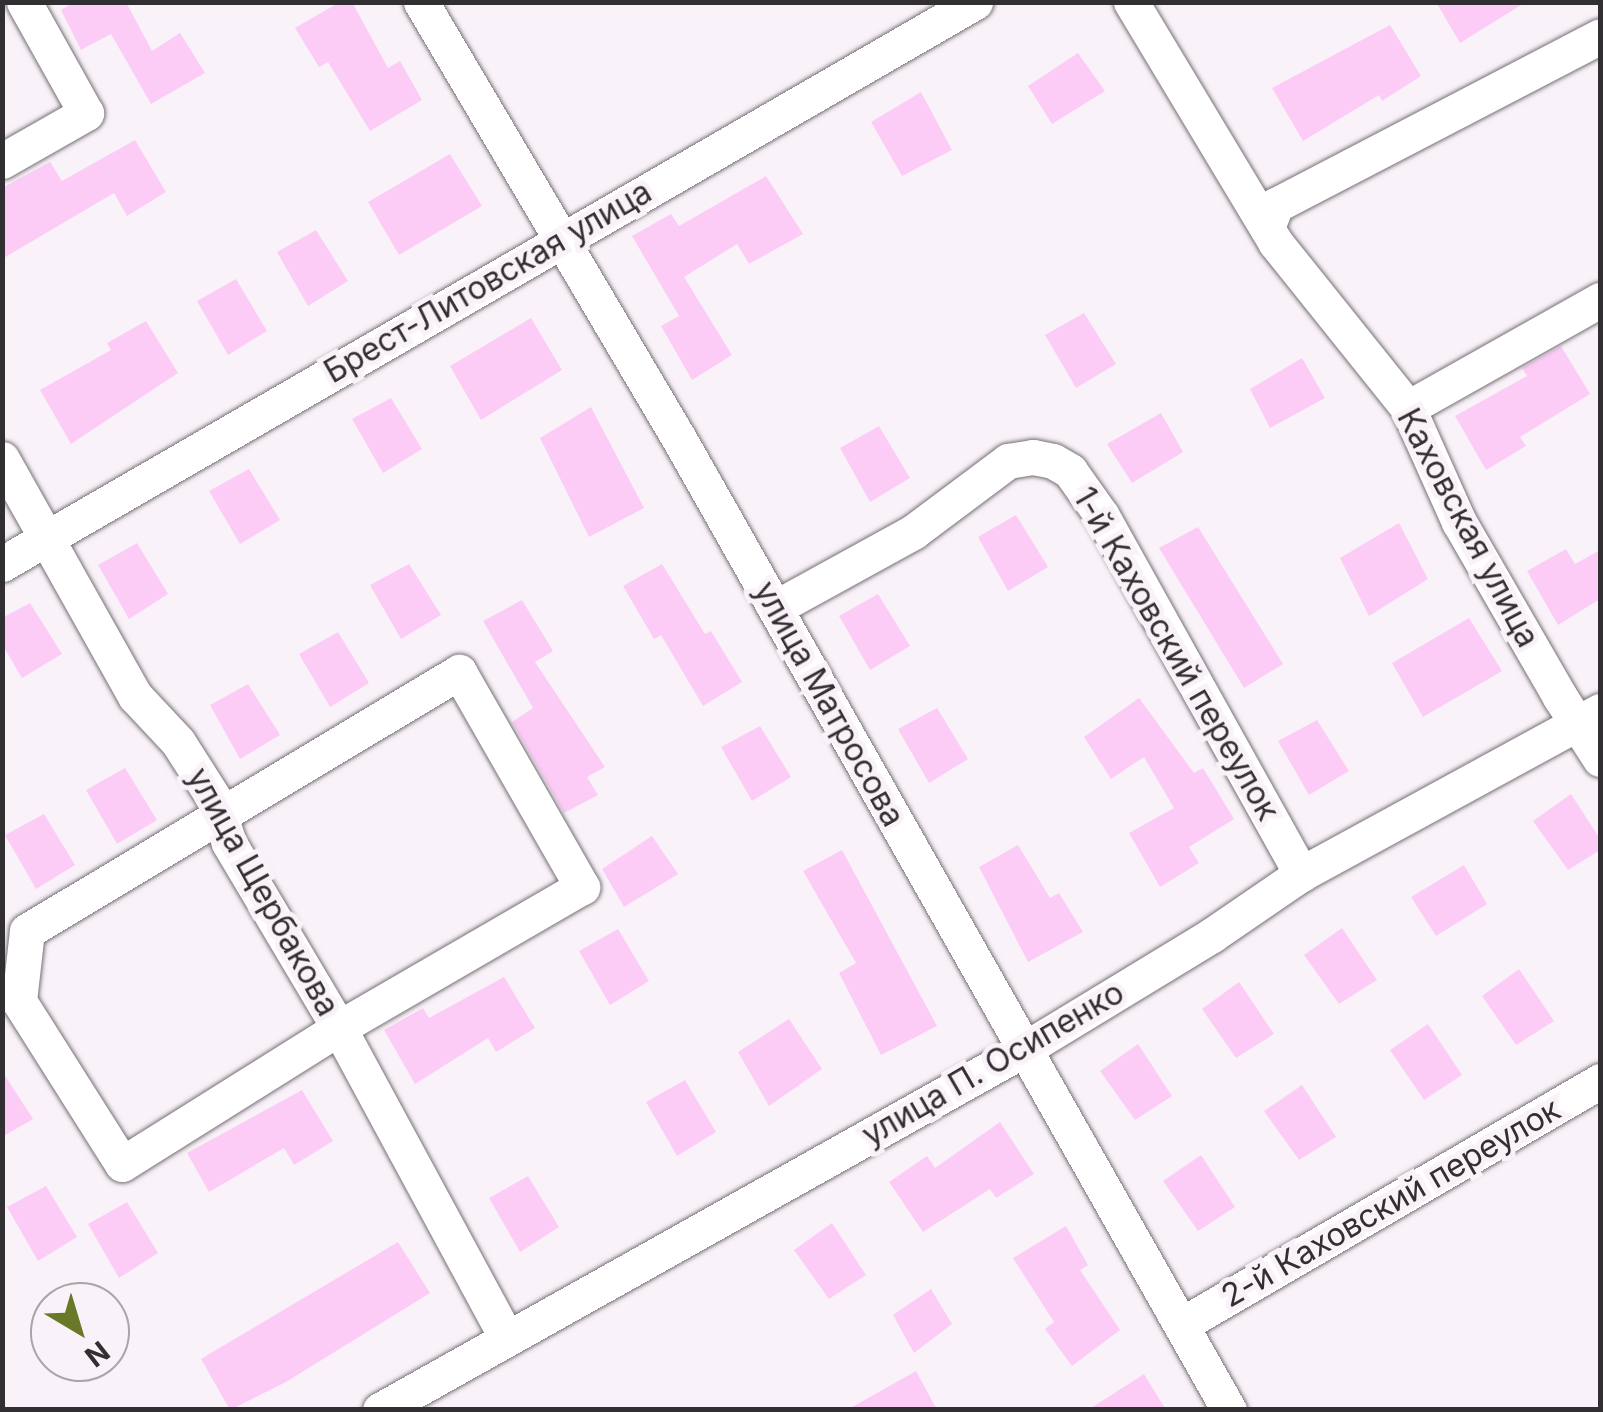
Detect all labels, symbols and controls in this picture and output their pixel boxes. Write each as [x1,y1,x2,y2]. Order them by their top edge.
street label: Брест-Литовская улица [318,173,658,391]
street label: Каховская улица [1389,402,1547,654]
street label: 1-й Каховский переулок [1065,481,1287,827]
street label: улица Матросова [746,575,912,833]
street label: улица Щербакова [179,761,347,1023]
street label: улица П. Осипенко [855,973,1131,1155]
street label: 2-й Каховский переулок [1215,1090,1567,1316]
north arrow [30,1282,130,1382]
text: N [78,1334,116,1374]

